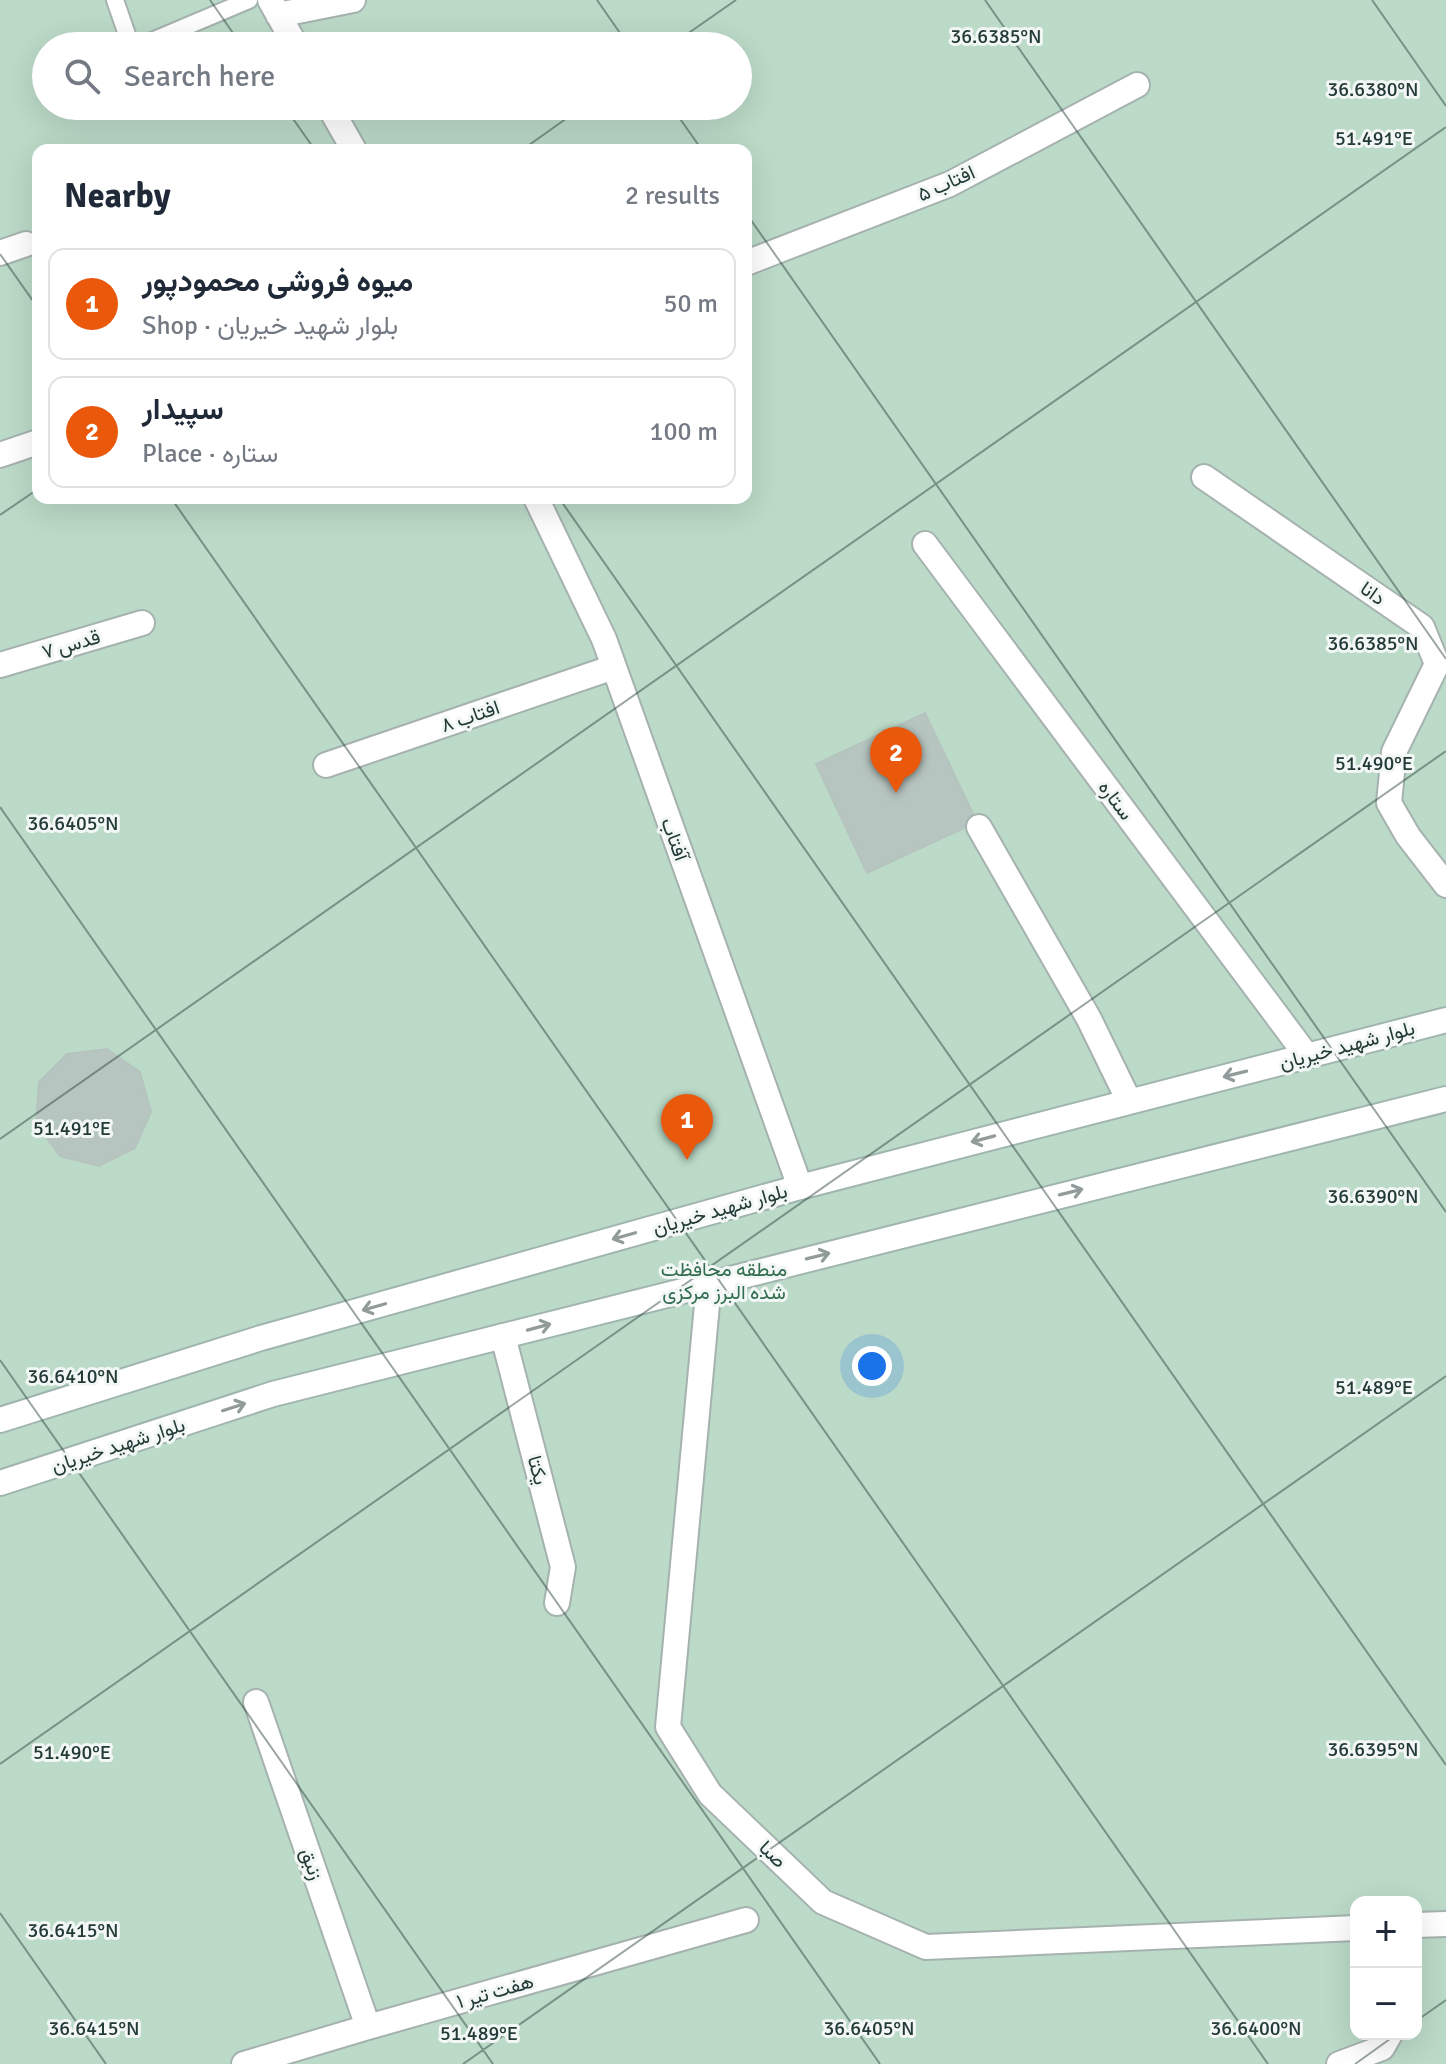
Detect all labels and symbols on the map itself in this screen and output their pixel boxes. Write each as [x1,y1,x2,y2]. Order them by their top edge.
text: 36.6385°N [950,24,1042,49]
text: 36.6380°N [1327,77,1419,102]
text: 51.491°E [1335,126,1413,151]
street label: افتاب ۵ [914,160,979,207]
street label: دانا [1355,576,1390,611]
street label: قدس ۷ [39,624,103,665]
text: 36.6385°N [1327,631,1419,656]
street label: افتاب ۸ [438,695,503,738]
pin: 2 [870,727,922,793]
text: 51.490°E [1335,751,1413,776]
street label: ستاره [1093,776,1139,825]
text: 36.6405°N [27,811,119,836]
street label: آفتاب [655,814,694,865]
street label: بلوار شهید خیریان [1277,1015,1418,1076]
one-way arrow [1223,1068,1248,1083]
pin: 1 [661,1094,713,1160]
text: 51.491°E [33,1116,111,1141]
one-way arrow [971,1133,997,1148]
street label: بلوار شهید خیریان [650,1178,790,1241]
one-way arrow [1057,1184,1083,1199]
text: 36.6390°N [1327,1184,1419,1209]
one-way arrow [612,1229,638,1244]
one-way arrow [805,1247,831,1262]
park label: منطقه محافظت شده البرز مرکزی [661,1257,787,1305]
one-way arrow [361,1300,387,1315]
one-way arrow [526,1318,552,1333]
your location [852,1346,892,1386]
text: 36.6410°N [27,1364,119,1389]
text: 51.489°E [1335,1375,1413,1400]
one-way arrow [221,1398,246,1413]
street label: بلوار شهید خیریان [48,1412,188,1479]
street label: یکتا [522,1453,553,1488]
text: 36.6395°N [1327,1737,1419,1762]
text: 51.490°E [33,1740,111,1765]
street label: صبا [754,1835,792,1873]
street label: زنبق [294,1845,329,1883]
text: 36.6415°N [27,1918,119,1943]
street label: هفت تیر ۱ [454,1969,536,2014]
text: 36.6415°N [48,2016,140,2041]
text: 36.6405°N [823,2016,915,2041]
text: 36.6400°N [1210,2016,1302,2041]
text: 51.489°E [440,2021,518,2046]

